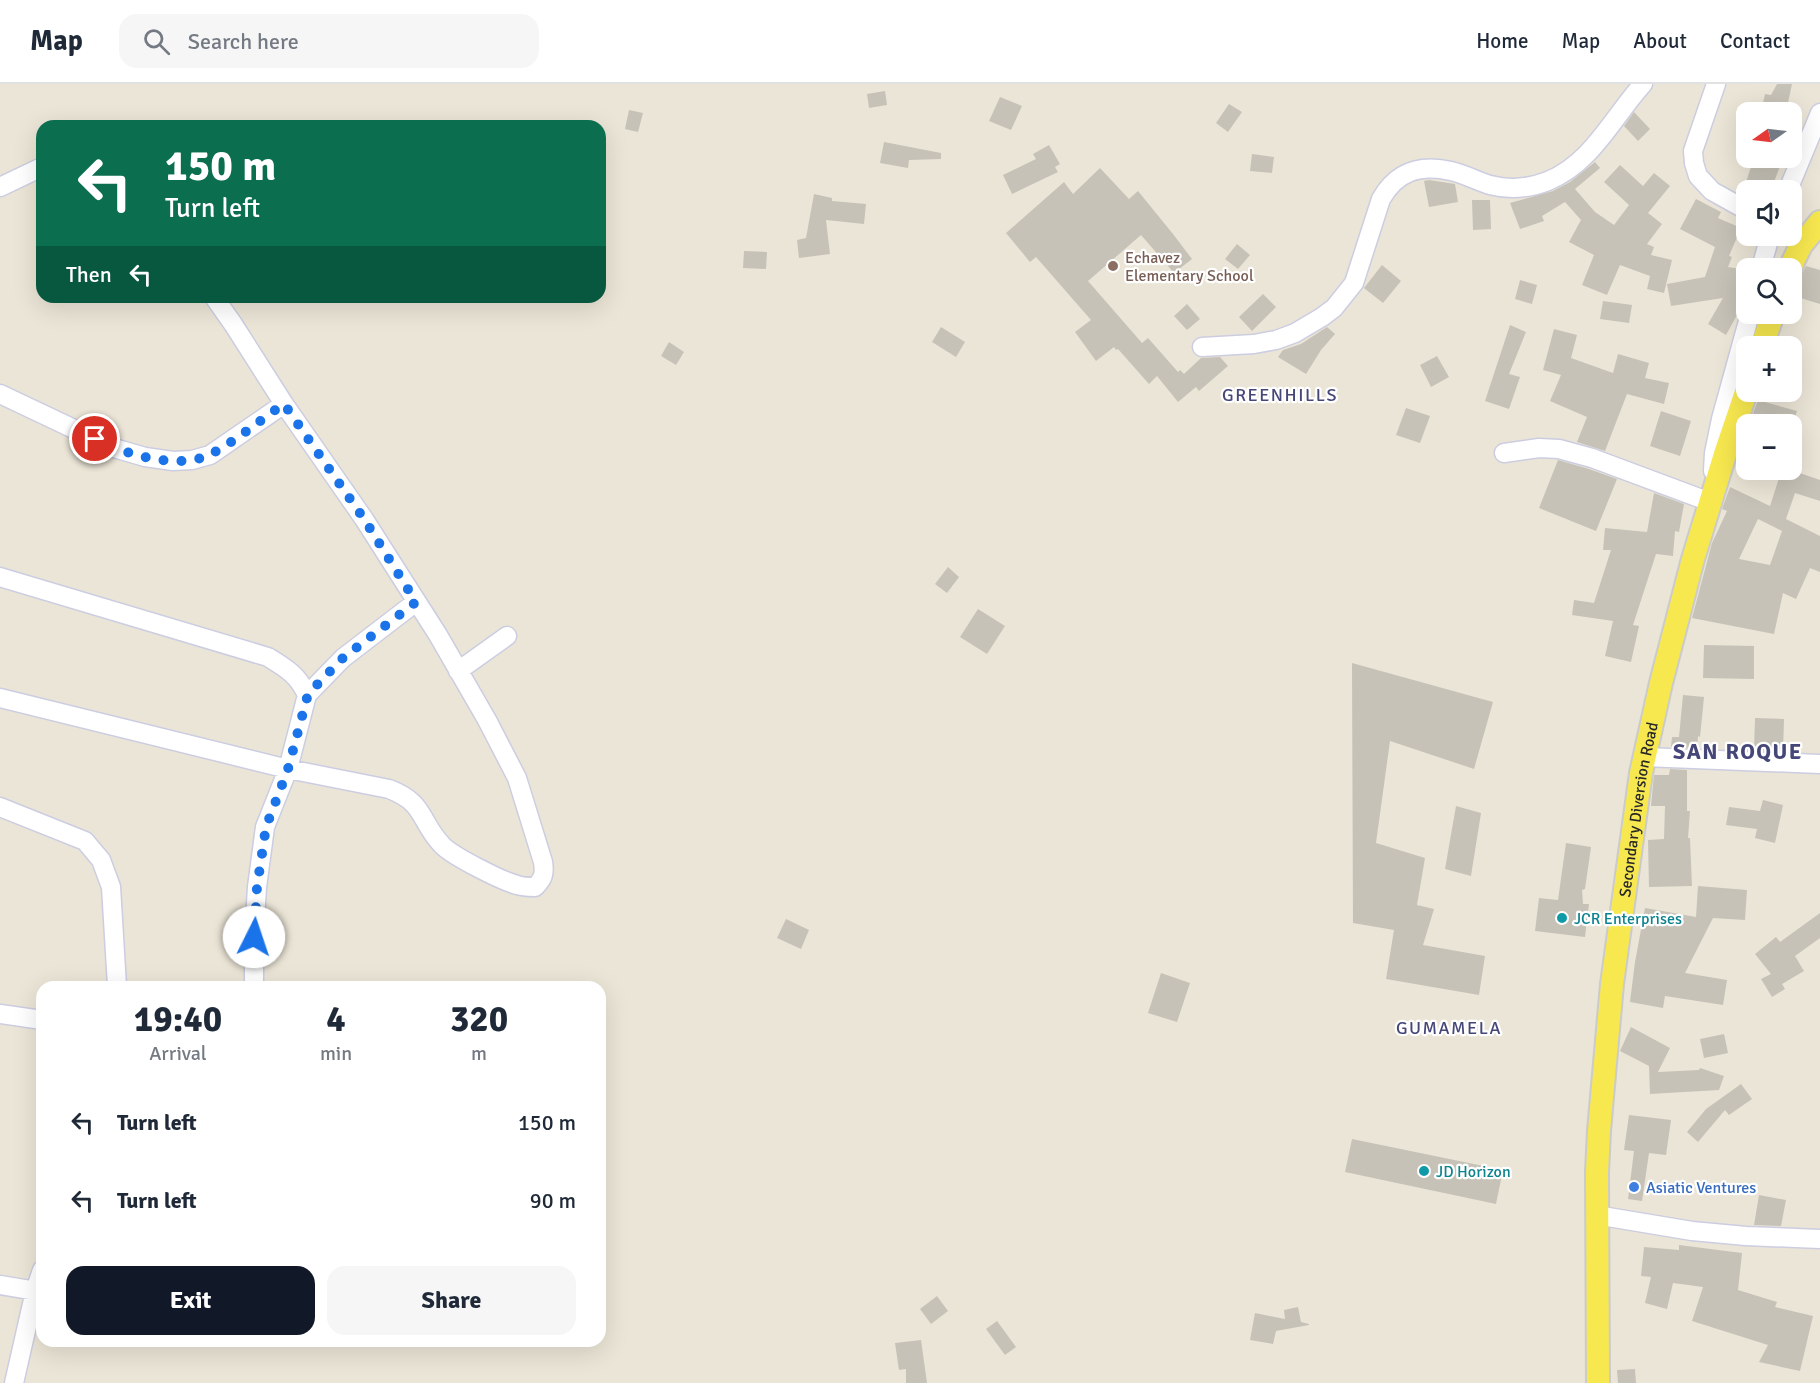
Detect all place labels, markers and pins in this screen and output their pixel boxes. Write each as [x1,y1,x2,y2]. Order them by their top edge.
place label: Echavez Elementary School [1125,248,1254,286]
marker: Echavez Elementary School [1106,259,1120,273]
pin [69,413,120,464]
place label: JCR Enterprises [1574,909,1682,929]
marker: JCR Enterprises [1555,911,1569,925]
place label: JD Horizon [1436,1162,1511,1182]
marker: JD Horizon [1417,1164,1431,1178]
place label: Asiatic Ventures [1646,1178,1756,1198]
marker: Asiatic Ventures [1627,1180,1641,1194]

